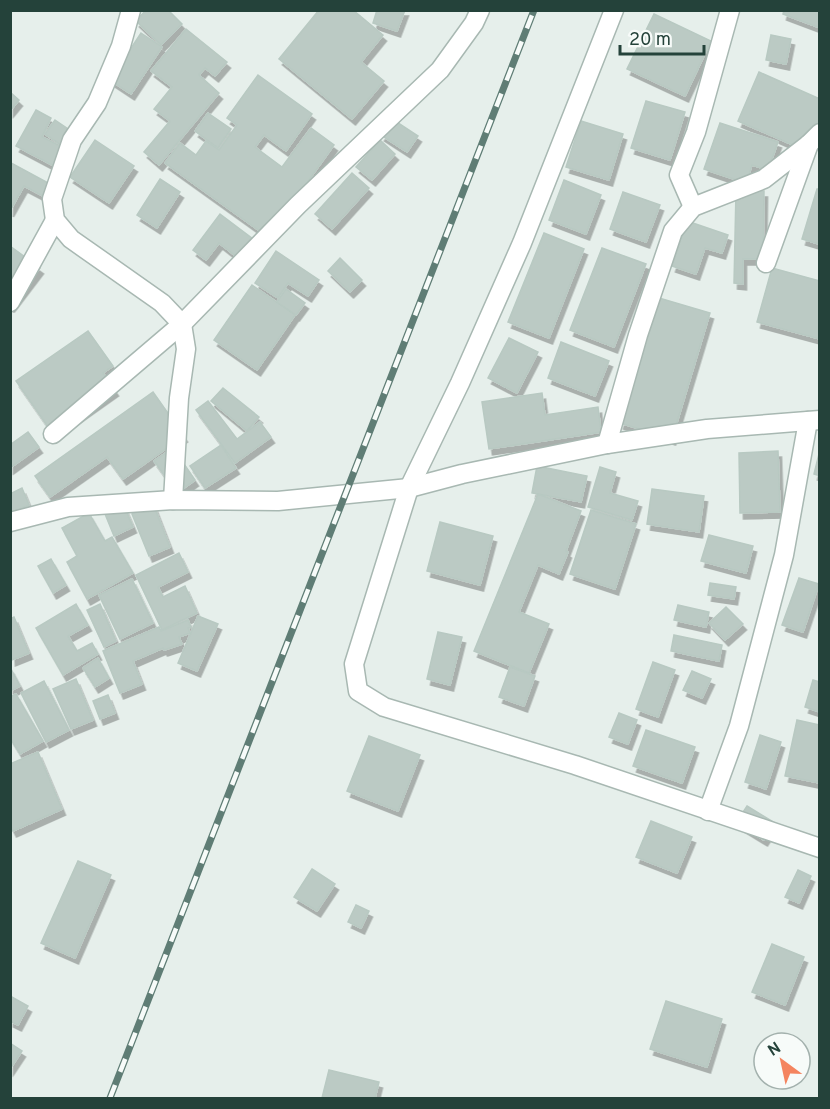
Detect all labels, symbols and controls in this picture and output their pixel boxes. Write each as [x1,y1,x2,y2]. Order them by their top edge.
scale bar [620,18,704,56]
text: 20 m [629,29,671,52]
north arrow [752,1031,812,1091]
text: N [765,1039,785,1062]

